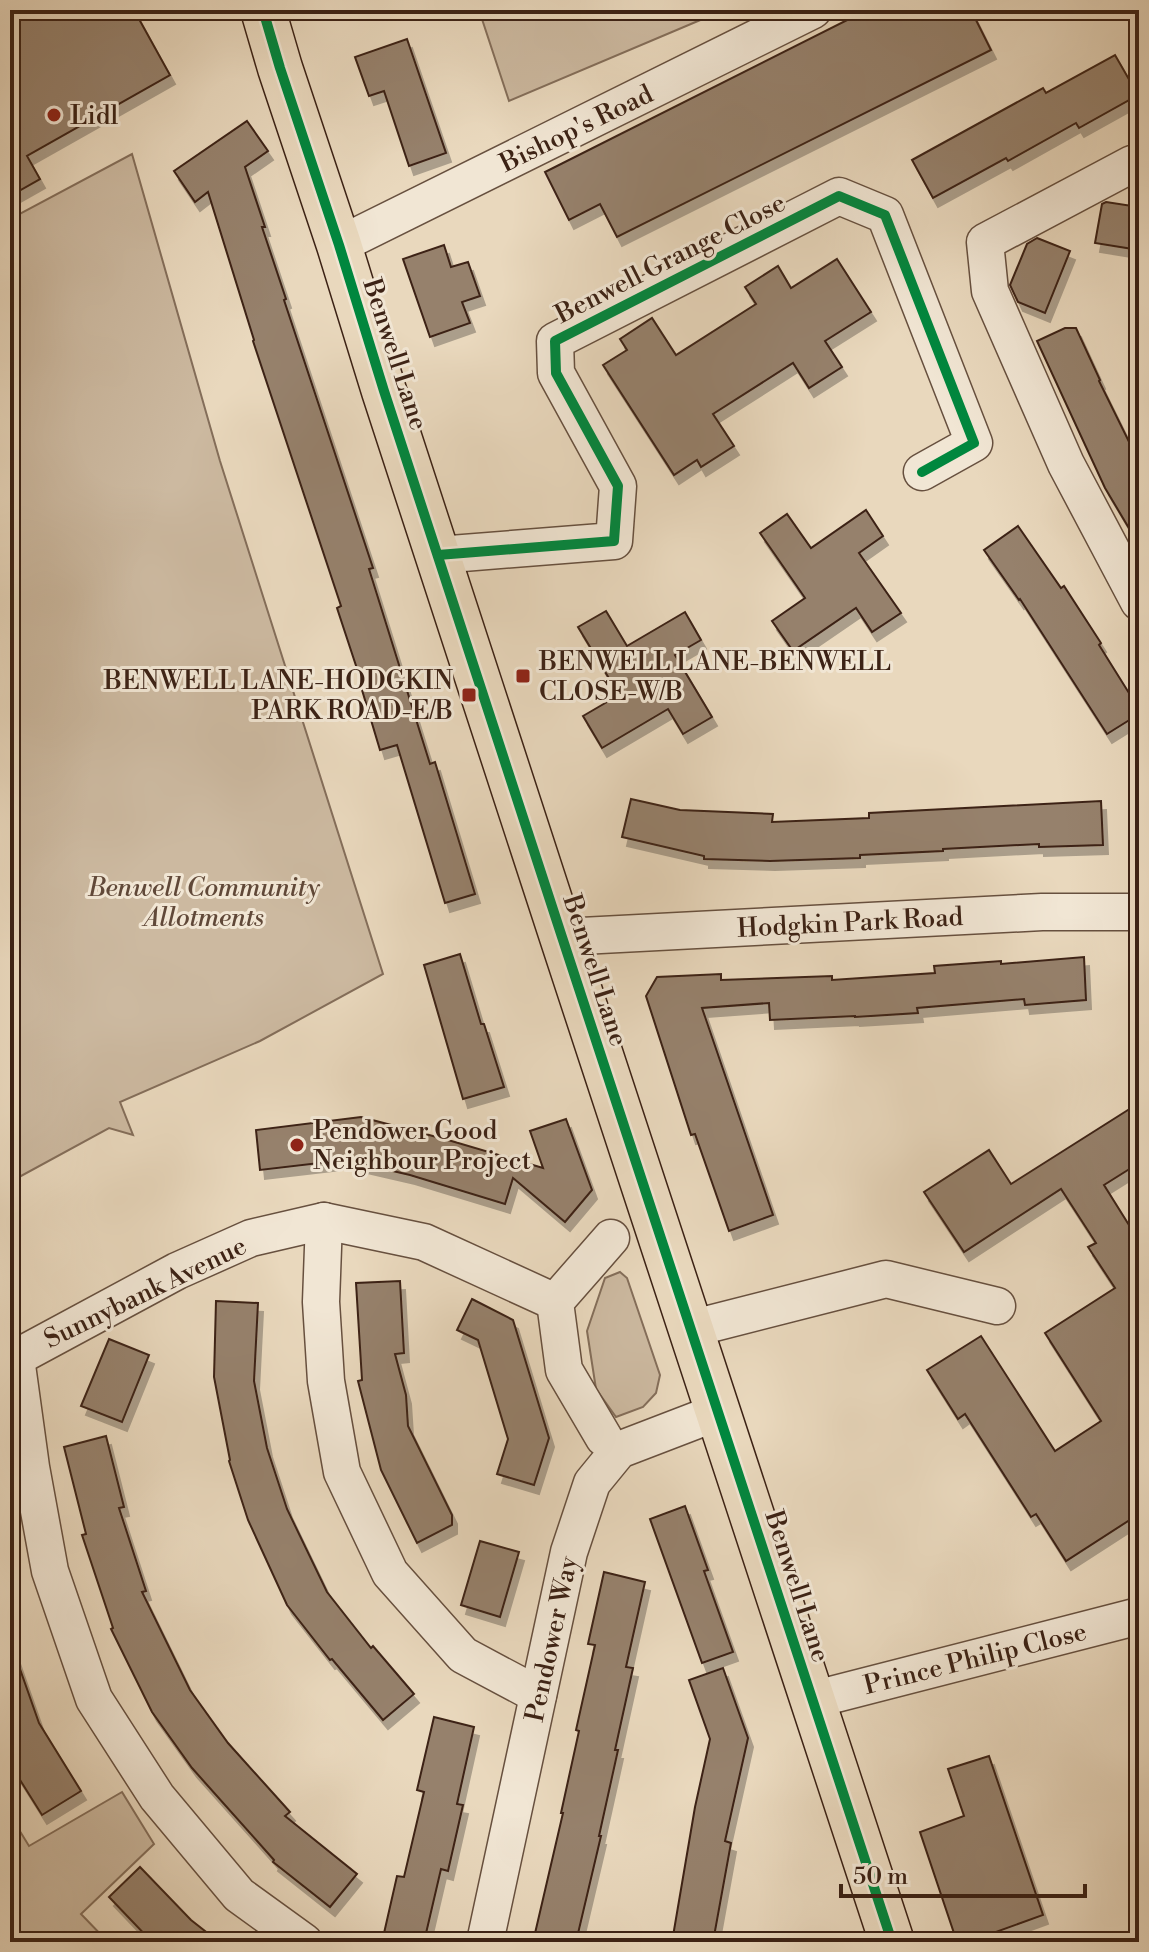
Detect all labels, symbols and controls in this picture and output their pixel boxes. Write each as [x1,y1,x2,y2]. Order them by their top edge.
street label: Bishop's Road [494,78,658,180]
place label: Lidl [70,100,119,132]
marker: Lidl [45,106,63,124]
street label: Benwell Grange Close [549,187,791,331]
street label: Benwell Lane [355,274,435,434]
place label: BENWELL LANE-BENWELL CLOSE-W/B [538,646,891,708]
place label: BENWELL LANE-HODGKIN PARK ROAD-E/B [103,665,454,727]
marker: BENWELL LANE-BENWELL CLOSE-W/B [514,667,532,685]
marker: BENWELL LANE-HODGKIN PARK ROAD-E/B [460,686,478,704]
park label: Benwell Community Allotments [87,872,320,934]
street label: Benwell Lane [555,890,635,1050]
street label: Hodgkin Park Road [736,901,964,945]
place label: Pendower Good Neighbour Project [313,1115,531,1177]
marker: Pendower Good Neighbour Project [288,1136,306,1154]
street label: Sunnybank Avenue [39,1230,252,1356]
street label: Benwell Lane [757,1506,837,1666]
street label: Pendower Way [519,1553,585,1725]
street label: Prince Philip Close [861,1616,1090,1702]
scale bar [841,1848,1085,1898]
text: 50 m [853,1862,908,1892]

